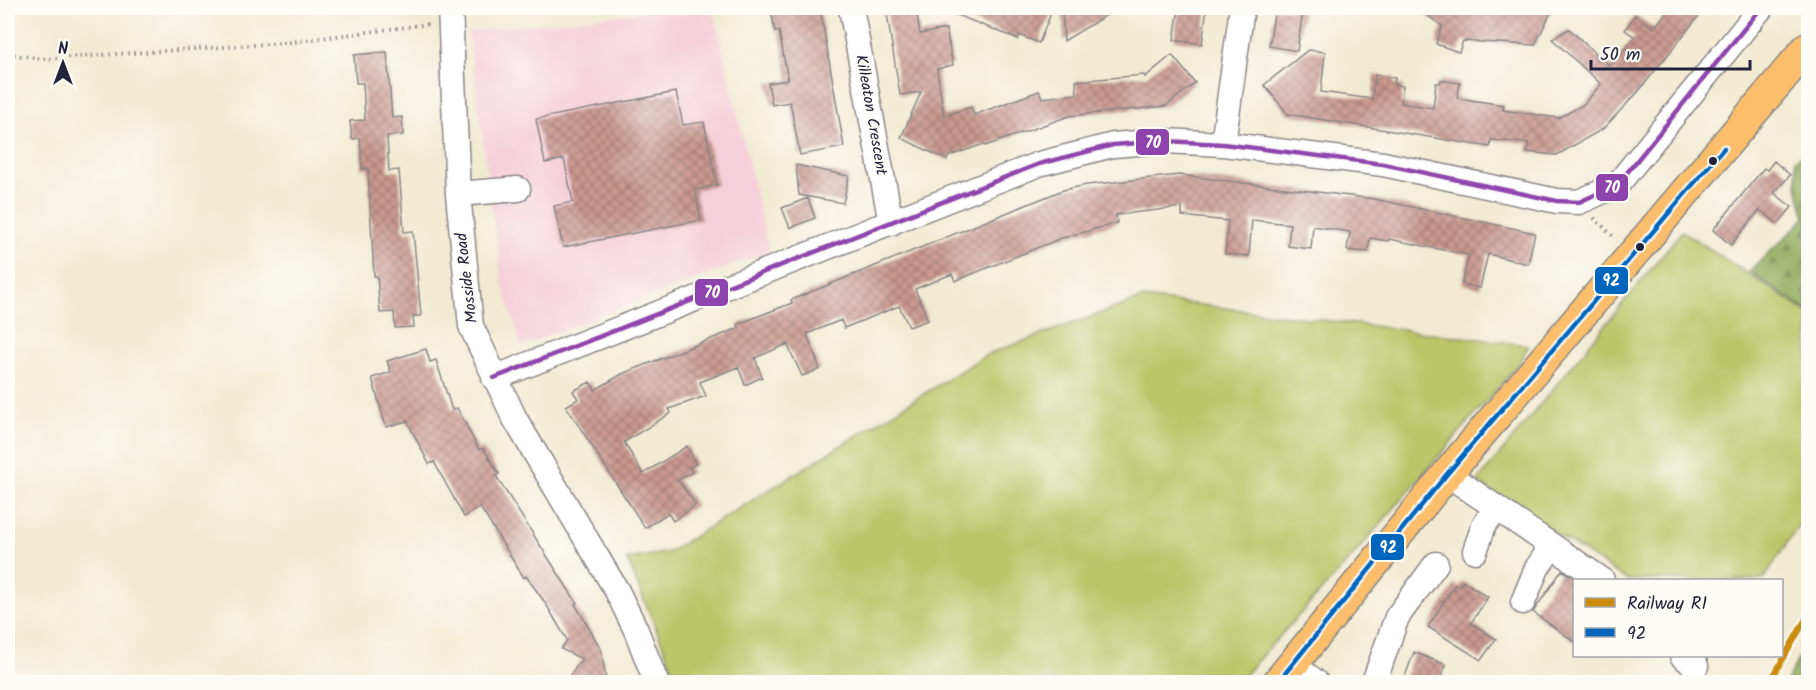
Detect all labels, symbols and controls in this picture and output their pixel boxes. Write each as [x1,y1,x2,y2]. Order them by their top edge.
north arrow [33,33,93,93]
scale bar [1591,33,1750,71]
text: N [58,37,68,62]
text: 50 m [1600,41,1640,70]
street label: Killeaton Crescent [848,53,894,178]
line badge: 70 [1135,128,1170,156]
text: 70 [1145,131,1162,156]
unlabelled marker [1707,155,1719,167]
line badge: 70 [1595,173,1629,202]
text: 70 [1604,176,1621,201]
street label: Mosside Road [449,230,485,325]
unlabelled marker [1634,241,1646,253]
line badge: 92 [1594,266,1629,295]
text: 92 [1602,269,1620,294]
line badge: 70 [694,278,729,307]
text: 70 [704,281,721,306]
line badge: 92 [1370,533,1405,561]
text: 92 [1379,536,1397,561]
legend [1573,579,1783,657]
text: Railway R1 [1627,590,1707,619]
text: 92 [1627,620,1646,649]

